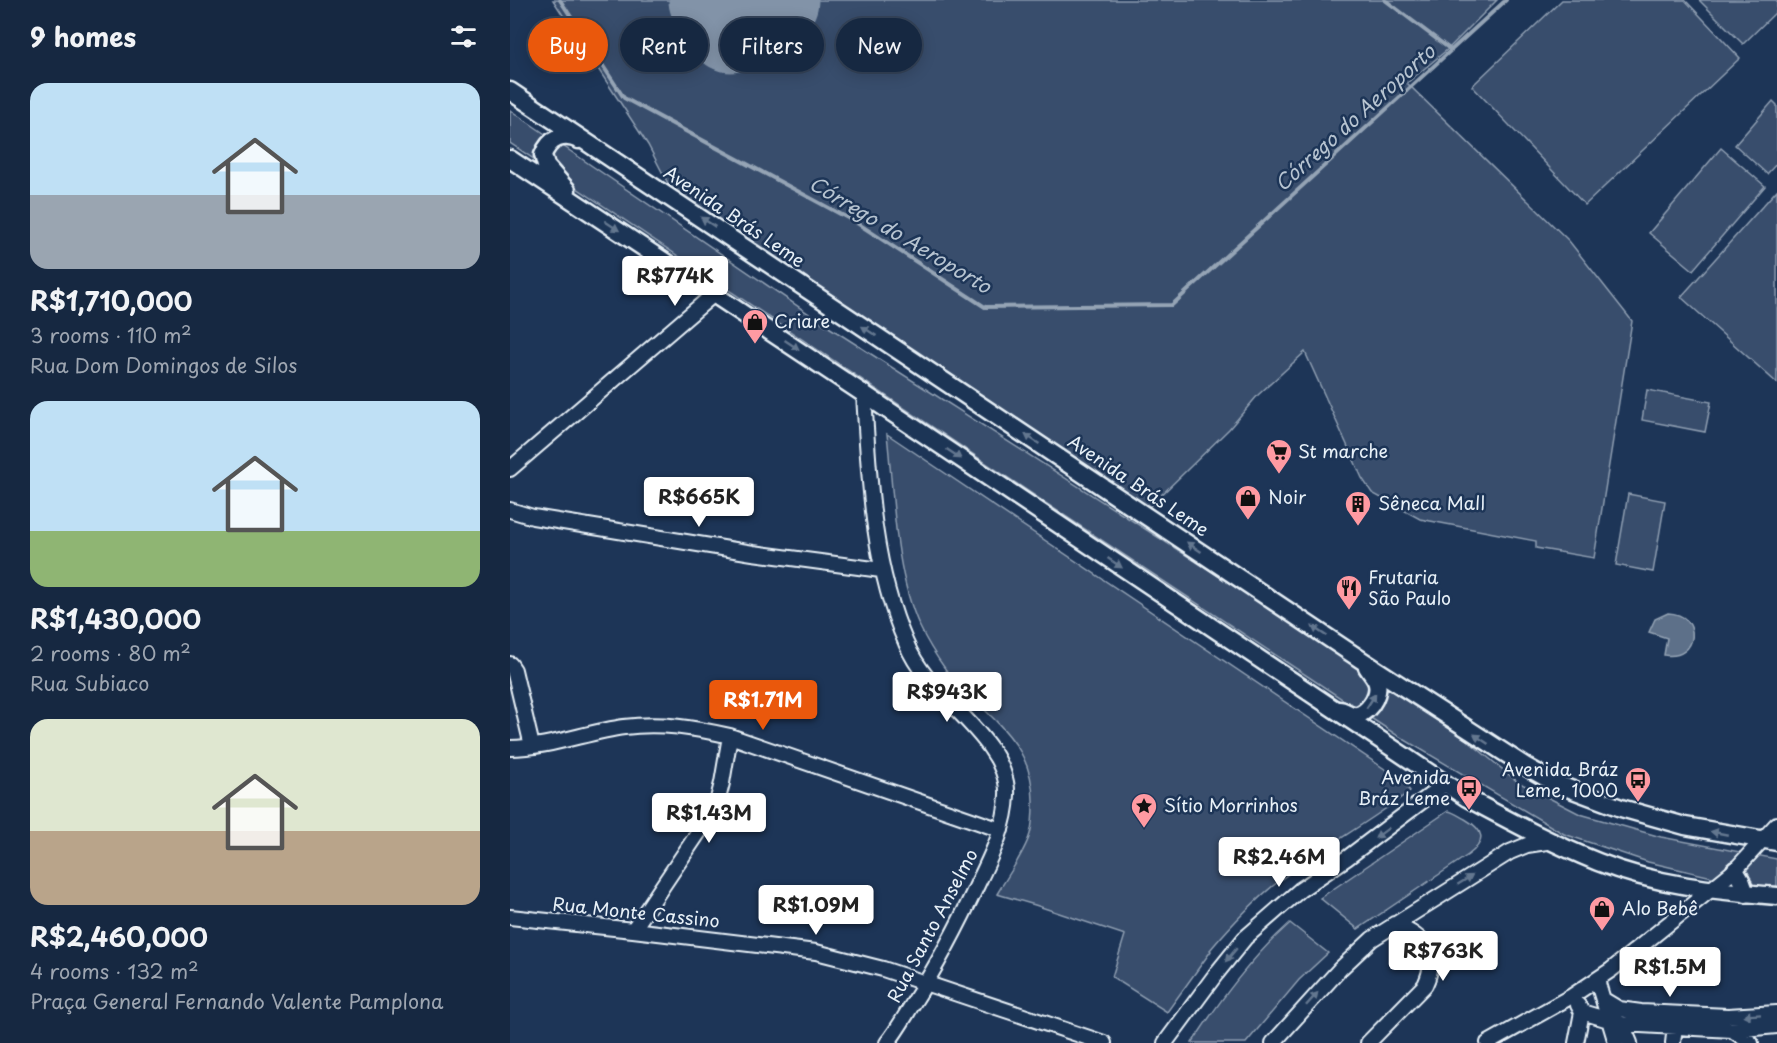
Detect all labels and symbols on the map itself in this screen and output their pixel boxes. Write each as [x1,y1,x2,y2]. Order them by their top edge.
water label: Córrego do Aeroporto [1267,36,1442,198]
street label: Avenida Brás Leme [659,158,811,273]
water label: Córrego do Aeroporto [804,168,998,301]
one-way arrow [700,216,716,228]
one-way arrow [603,220,619,232]
pin: R$774K [626,256,724,307]
shop icon: Criare [740,307,770,345]
place label: Criare [774,307,830,334]
one-way arrow [861,326,878,337]
one-way arrow [783,340,800,351]
street label: Avenida Brás Leme [1063,427,1215,542]
one-way arrow [1024,434,1040,445]
supermarket icon: St marche [1264,437,1294,475]
place label: St marche [1298,437,1388,464]
one-way arrow [945,448,961,460]
pin: R$665K [650,477,748,528]
shop icon: Noir [1233,483,1263,521]
place label: Noir [1268,483,1307,510]
building icon: Sêneca Mall [1343,489,1373,527]
place label: Sêneca Mall [1378,489,1485,516]
one-way arrow [1186,542,1202,553]
one-way arrow [1107,557,1123,568]
place label: Frutaria São Paulo [1368,563,1451,611]
restaurant icon: Frutaria São Paulo [1334,573,1364,611]
one-way arrow [1311,626,1327,637]
pin: R$943K [898,672,996,723]
pin: R$1.71M [708,680,818,731]
one-way arrow [1366,693,1377,710]
one-way arrow [1474,733,1490,745]
place label: Avenida Bráz Leme, 1000 [1502,755,1618,803]
place label: Avenida Bráz Leme [1358,763,1451,811]
bus stop icon: Avenida Bráz Leme, 1000 [1623,765,1653,803]
bus stop icon: Avenida Bráz Leme [1454,773,1484,811]
place icon: Sítio Morrinhos [1129,791,1159,829]
place label: Sítio Morrinhos [1164,791,1298,818]
pin: R$1.43M [654,793,764,844]
one-way arrow [1374,826,1389,838]
one-way arrow [1710,828,1729,837]
pin: R$2.46M [1224,837,1334,888]
street label: Rua Santo Anselmo [880,844,984,1007]
one-way arrow [1457,875,1473,886]
pin: R$1.09M [761,885,871,936]
street label: Rua Monte Cassino [551,889,721,934]
shop icon: Alo Bebê [1587,894,1617,932]
place label: Alo Bebê [1622,894,1698,921]
pin: R$763K [1394,931,1492,982]
one-way arrow [1225,947,1238,962]
pin: R$1.5M [1621,947,1719,998]
one-way arrow [1305,992,1319,1007]
one-way arrow [1743,1010,1762,1019]

